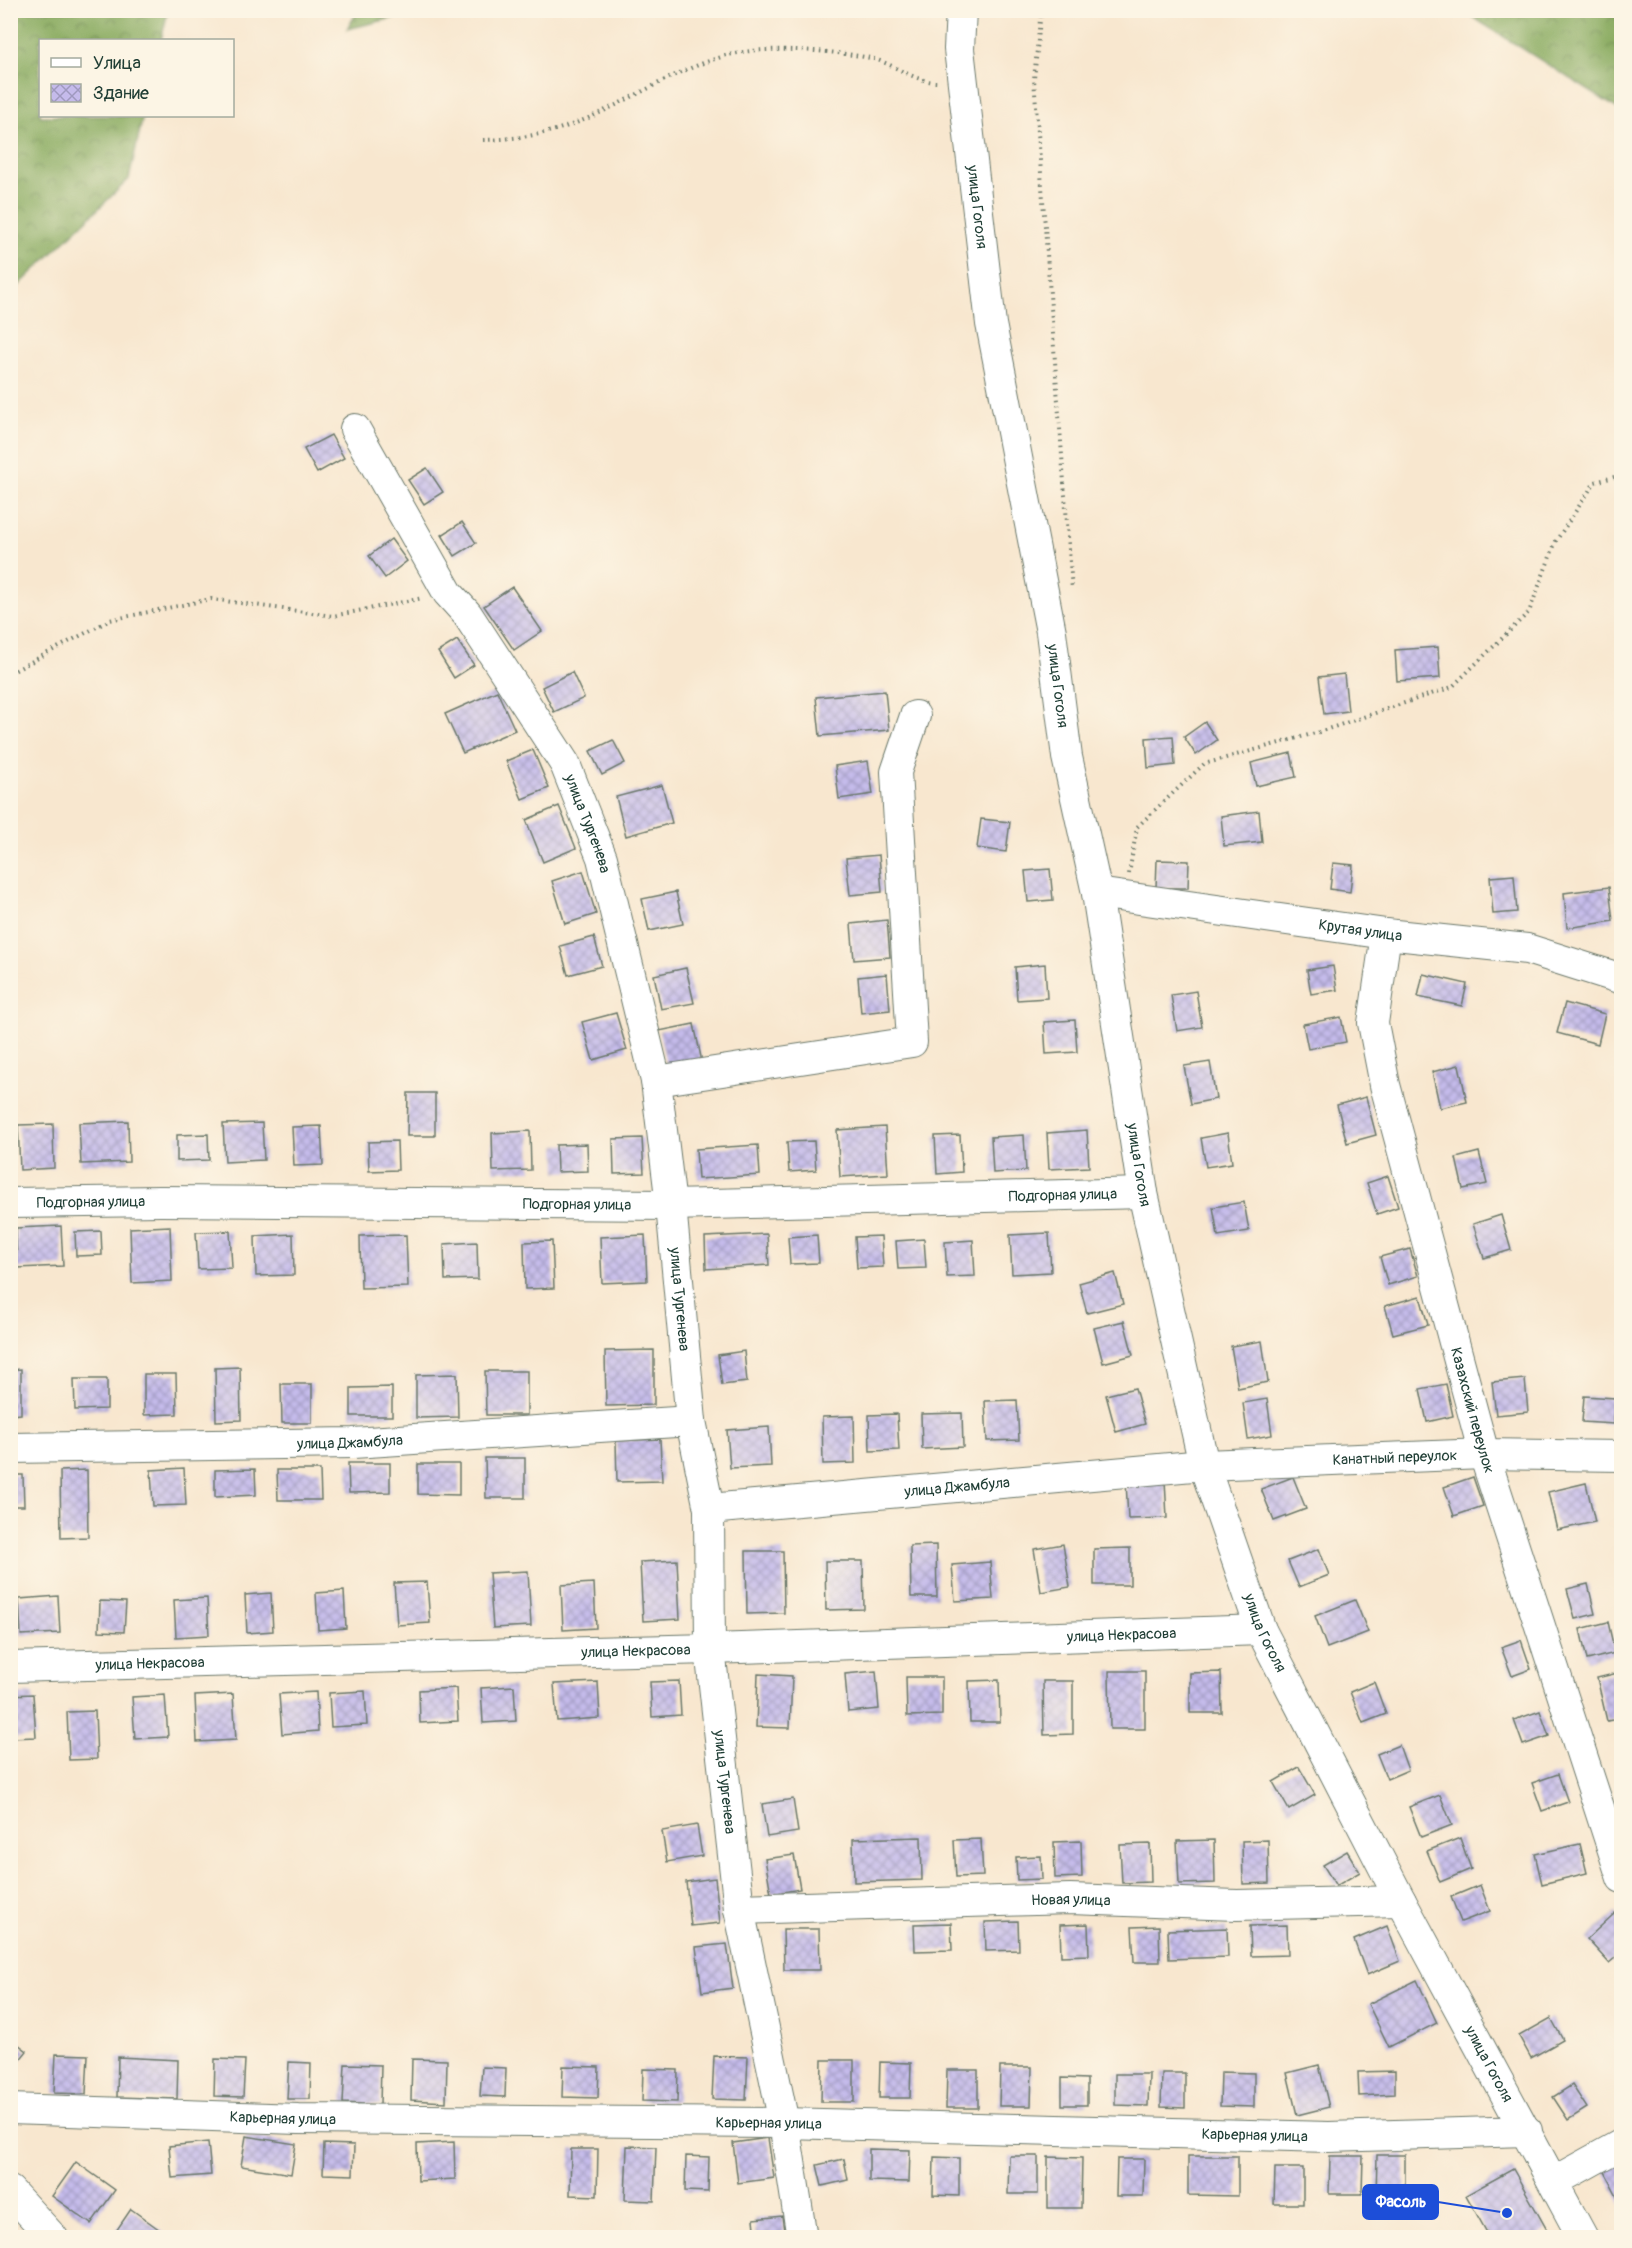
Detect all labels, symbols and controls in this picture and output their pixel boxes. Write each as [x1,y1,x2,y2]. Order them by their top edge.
legend [39,39,234,117]
text: Улица [93,52,141,75]
text: Здание [93,82,149,105]
street label: улица Гоголя [963,163,992,250]
street label: улица Гоголя [1043,642,1073,729]
street label: улица Тургенева [560,771,615,875]
street label: Крутая улица [1317,915,1403,945]
street label: улица Гоголя [1123,1121,1155,1208]
street label: Подгорная улица [1008,1184,1117,1206]
street label: Подгорная улица [37,1192,145,1212]
street label: Подгорная улица [523,1194,631,1214]
street label: улица Тургенева [665,1245,694,1352]
street label: Казахский переулок [1446,1345,1499,1476]
street label: улица Джамбула [296,1430,404,1453]
street label: Канатный переулок [1332,1446,1458,1469]
street label: улица Джамбула [902,1473,1011,1501]
street label: улица Гоголя [1239,1590,1291,1675]
street label: улица Некрасова [1066,1623,1177,1646]
street label: улица Некрасова [580,1640,691,1662]
street label: улица Некрасова [94,1652,205,1674]
street label: улица Тургенева [710,1728,740,1835]
street label: Новая улица [1031,1890,1111,1910]
street label: улица Гоголя [1460,2022,1517,2105]
street label: Карьерная улица [229,2107,336,2129]
street label: Карьерная улица [716,2113,822,2133]
street label: Карьерная улица [1201,2124,1308,2146]
callout: Фасоль [1363,2185,1438,2219]
text: Фасоль [1375,2192,1426,2212]

